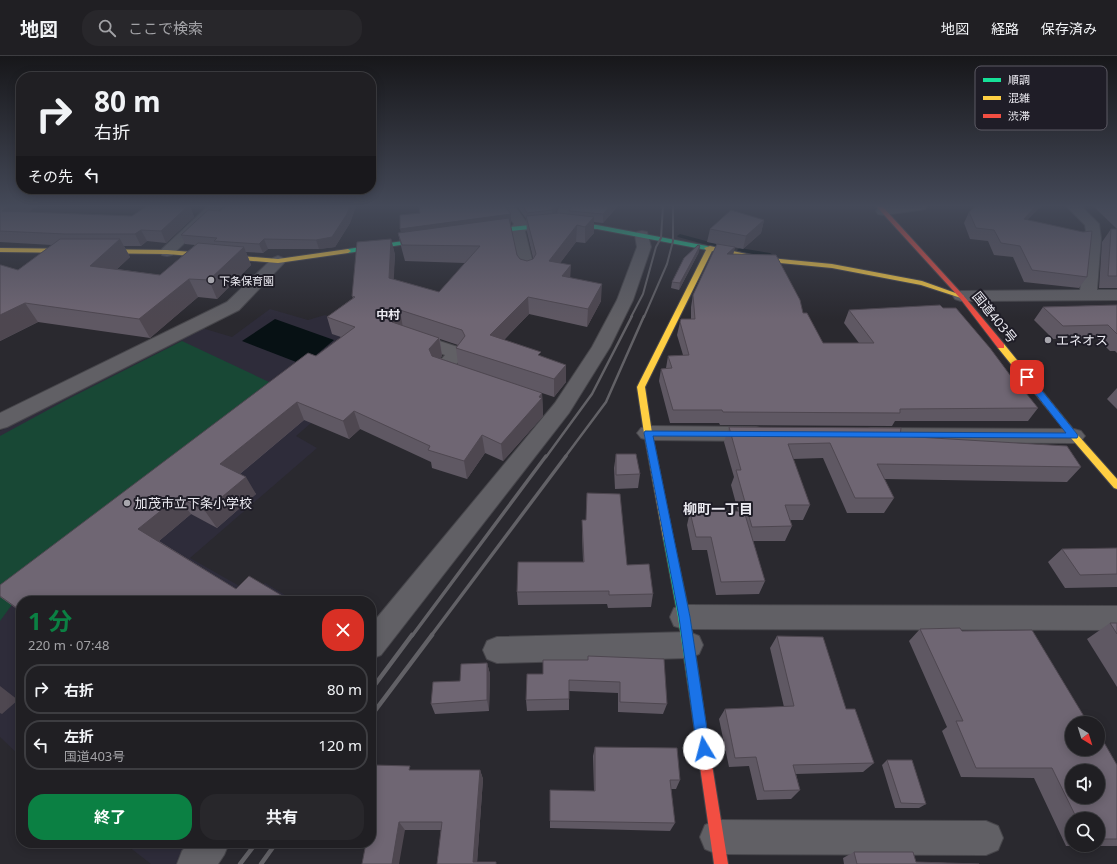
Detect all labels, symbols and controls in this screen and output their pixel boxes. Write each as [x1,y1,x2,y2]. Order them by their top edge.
search box [82,10,362,46]
text: 地図 [20,16,58,42]
icon: search [96,17,118,39]
text: ここで検索 [128,18,203,38]
text: 地図 [941,19,969,38]
text: 経路 [991,19,1019,38]
text: 保存済み [1041,19,1097,38]
legend [975,66,1107,130]
text: 順調 [1008,72,1030,87]
text: 80 m [94,82,161,120]
icon: right [28,88,80,140]
text: 混雑 [1008,90,1030,105]
text: 渋滞 [1008,108,1030,123]
text: 右折 [94,120,130,144]
icon: left [81,164,103,186]
text: その先 [28,166,73,186]
place label: 下条保育園 [219,273,274,288]
marker: 下条保育園 [206,275,216,285]
street label: 国道403号 [969,288,1021,346]
district label: 中村 [376,306,400,323]
place label: エネオス [1056,331,1108,349]
marker: エネオス [1043,335,1053,345]
pin [1010,360,1044,394]
icon: arrive [1016,366,1038,388]
place label: 加茂市立下条小学校 [135,494,252,512]
marker: 加茂市立下条小学校 [122,498,132,508]
district label: 柳町一丁目 [683,499,753,518]
text: 1 分 [28,604,72,637]
button: close [322,609,364,651]
text: 220 m · 07:48 [28,636,109,654]
icon: right [30,678,52,700]
text: 80 m [327,679,362,699]
text: 右折 [64,680,94,700]
north arrow [1065,716,1105,756]
map controls [1065,716,1105,852]
text: 左折 [64,726,94,746]
position arrow [683,728,725,770]
icon: left [30,734,52,756]
text: 120 m [318,735,362,755]
text: 国道403号 [64,747,125,765]
button: sound [1065,764,1105,804]
button: 終了 [28,794,192,840]
button: 共有 [200,794,364,840]
button: search [1065,812,1105,852]

